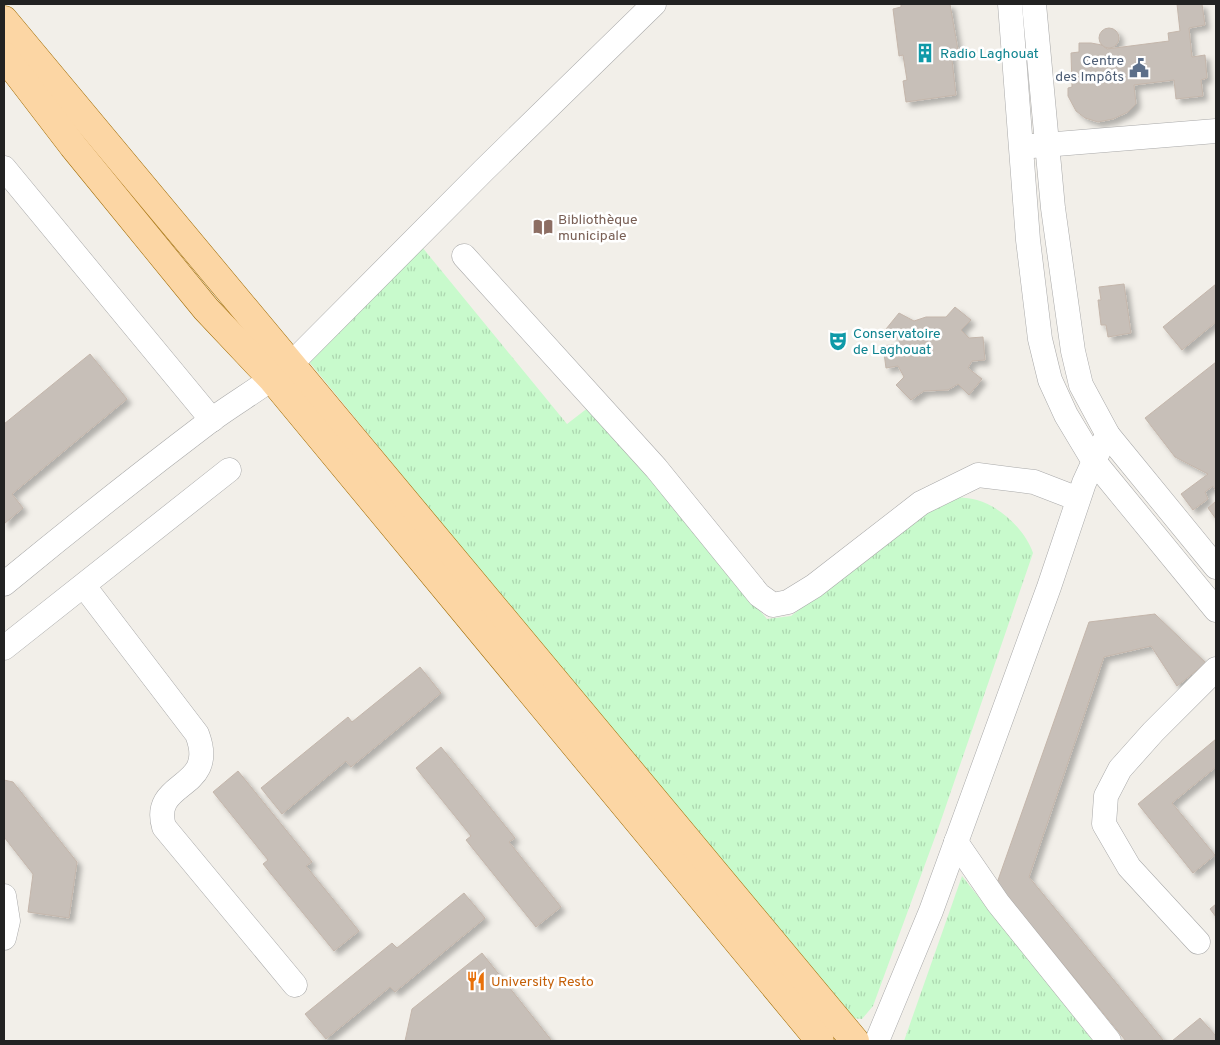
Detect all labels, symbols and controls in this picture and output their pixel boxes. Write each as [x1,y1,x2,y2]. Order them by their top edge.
building icon: Radio Laghouat [914,42,936,64]
place label: Radio Laghouat [940,46,1039,63]
place label: Centre des Impôts [1055,53,1124,86]
public building icon: Centre des Impôts [1128,57,1150,79]
place label: Bibliothèque municipale [558,212,637,245]
library icon: Bibliothèque municipale [532,216,554,238]
place label: Conservatoire de Laghouat [853,326,941,359]
theatre icon: Conservatoire de Laghouat [827,330,849,352]
restaurant icon: University Resto [465,970,487,992]
place label: University Resto [491,974,594,991]

